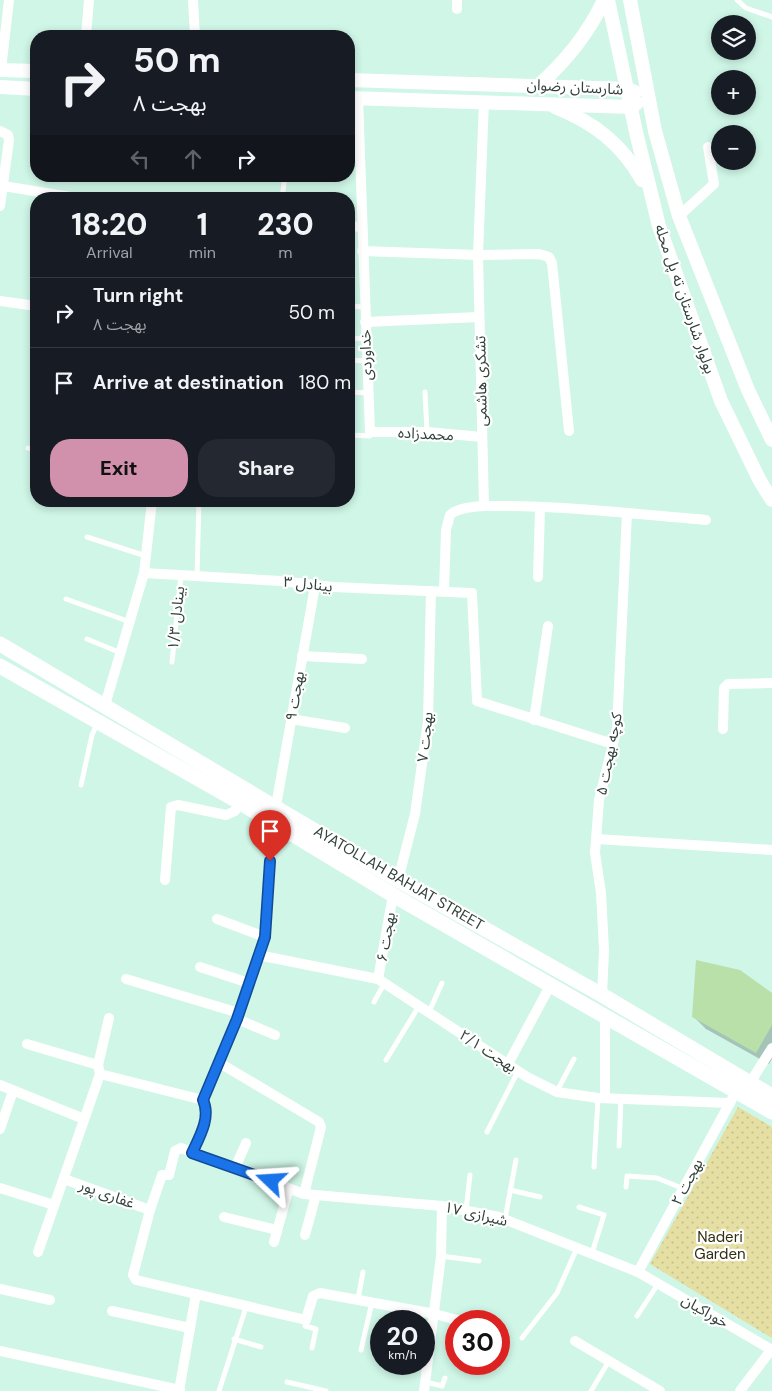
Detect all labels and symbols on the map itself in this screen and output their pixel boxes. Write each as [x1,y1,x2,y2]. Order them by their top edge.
street label: شارستان رضوان [526,74,624,100]
street label: بولوار شارستان ته پل محله [650,222,720,376]
street label: خداوردی [355,329,377,381]
street label: تشکری هاشمی [470,336,492,426]
street label: محمدزاده [398,423,454,445]
street label: بینادل ۳ [282,571,334,597]
street label: بینادل ۱/۳ [163,585,189,651]
street label: بهجت ۹ [281,670,309,722]
street label: کوچه بهجت ۵ [591,710,627,797]
street label: بهجت ۷ [412,711,438,763]
pin [249,810,291,861]
street label: AYATOLLAH BAHJAT STREET [310,821,488,935]
street label: بهجت ۶ [372,911,400,963]
street label: بهجت ۲/۱ [455,1025,521,1077]
position arrow [244,1154,296,1206]
street label: بهجت ۲ [666,1155,708,1209]
street label: غفاری پور [76,1174,138,1213]
street label: شیرازی ۱۷ [442,1197,510,1231]
park label: Naderi Garden [694,1227,746,1264]
street label: خوراکیان [678,1290,732,1333]
speed limit sign: 30 [445,1310,510,1375]

